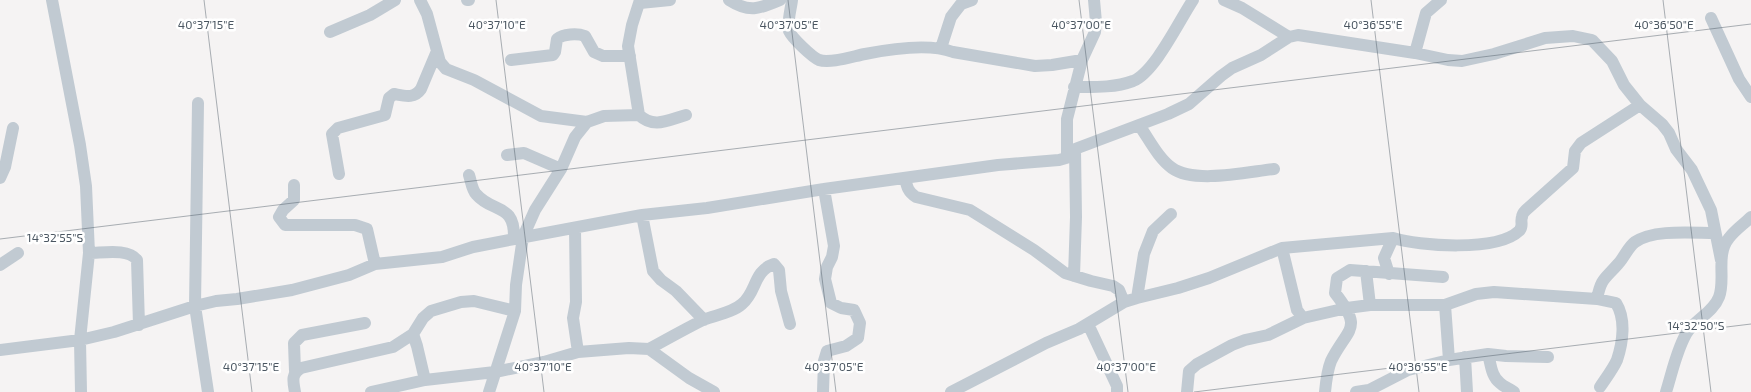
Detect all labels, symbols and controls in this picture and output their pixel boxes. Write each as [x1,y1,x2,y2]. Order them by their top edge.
text: 40°37'15"E [178,17,235,31]
text: 40°37'10"E [468,17,526,31]
text: 40°37'05"E [760,17,819,31]
text: 40°37'00"E [1051,17,1111,31]
text: 40°36'55"E [1344,17,1403,31]
text: 40°36'50"E [1634,17,1694,31]
text: 14°32'55"S [27,230,83,244]
text: 14°32'50"S [1667,318,1725,332]
text: 40°37'15"E [223,359,280,373]
text: 40°37'10"E [514,359,572,373]
text: 40°37'05"E [805,359,864,373]
text: 40°37'00"E [1096,359,1156,373]
text: 40°36'55"E [1389,359,1448,373]

